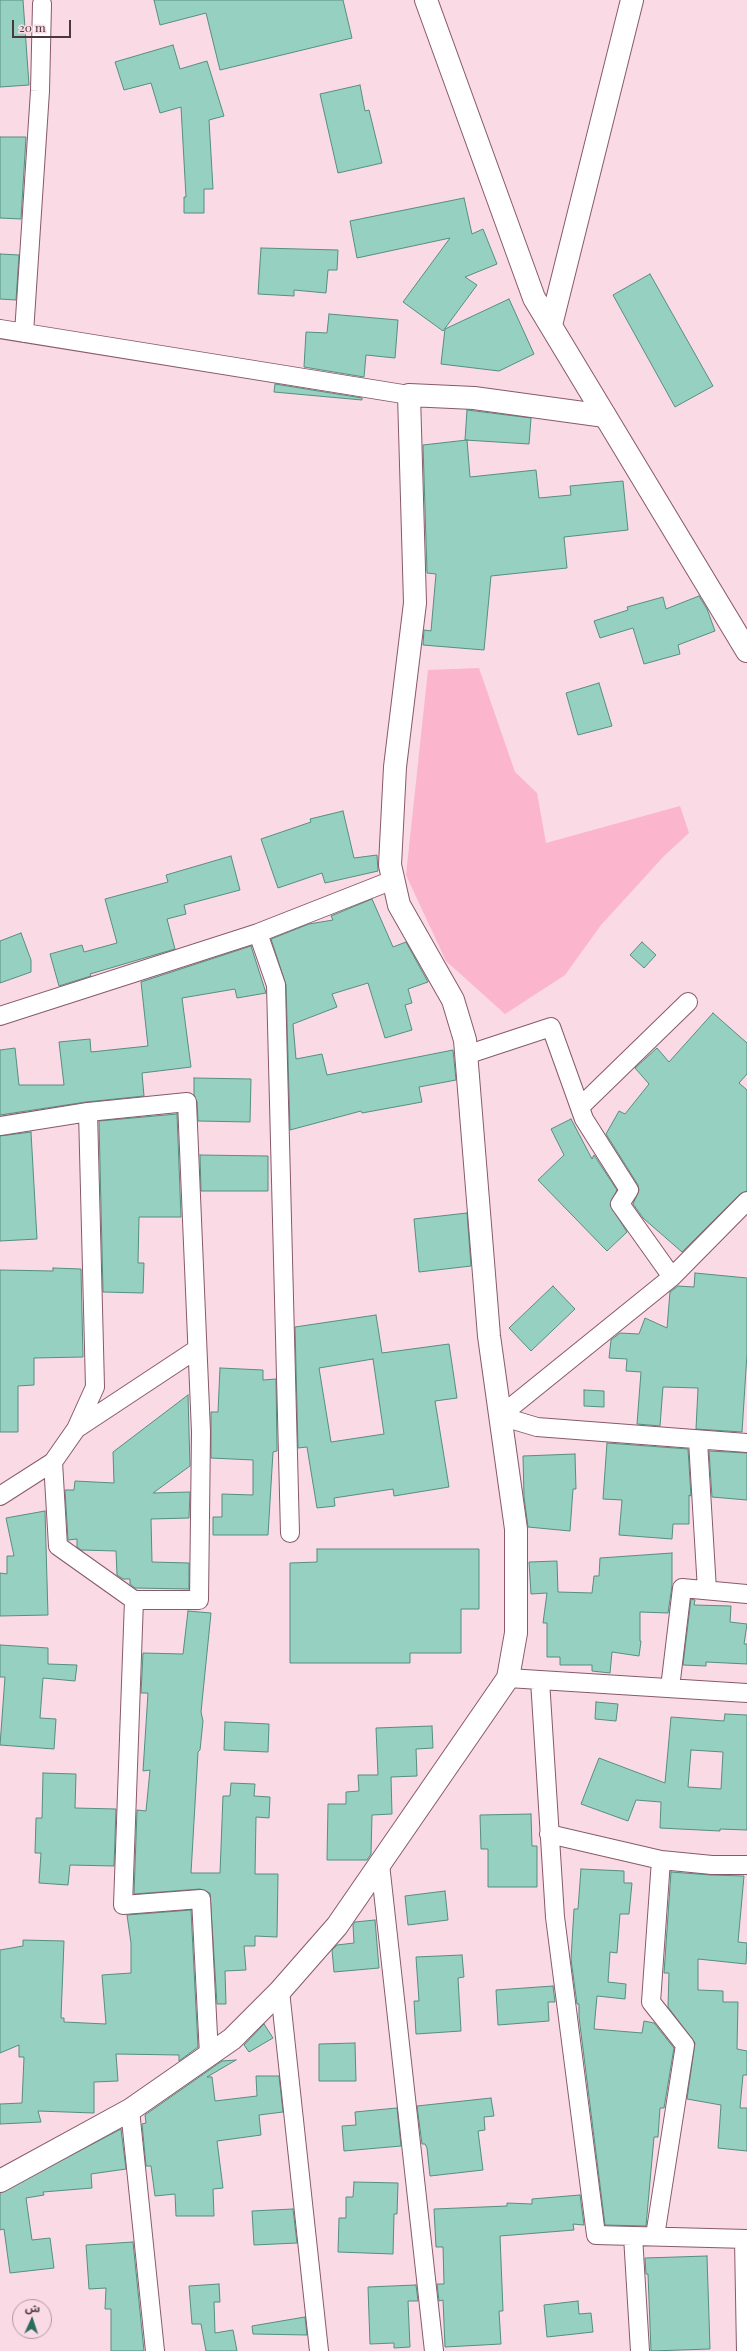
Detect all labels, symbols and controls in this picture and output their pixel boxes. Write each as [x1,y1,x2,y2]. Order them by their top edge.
scale bar [14,12,73,38]
text: 20 m [19,19,46,35]
north arrow [12,2299,52,2339]
text: ش [25,2300,41,2315]

